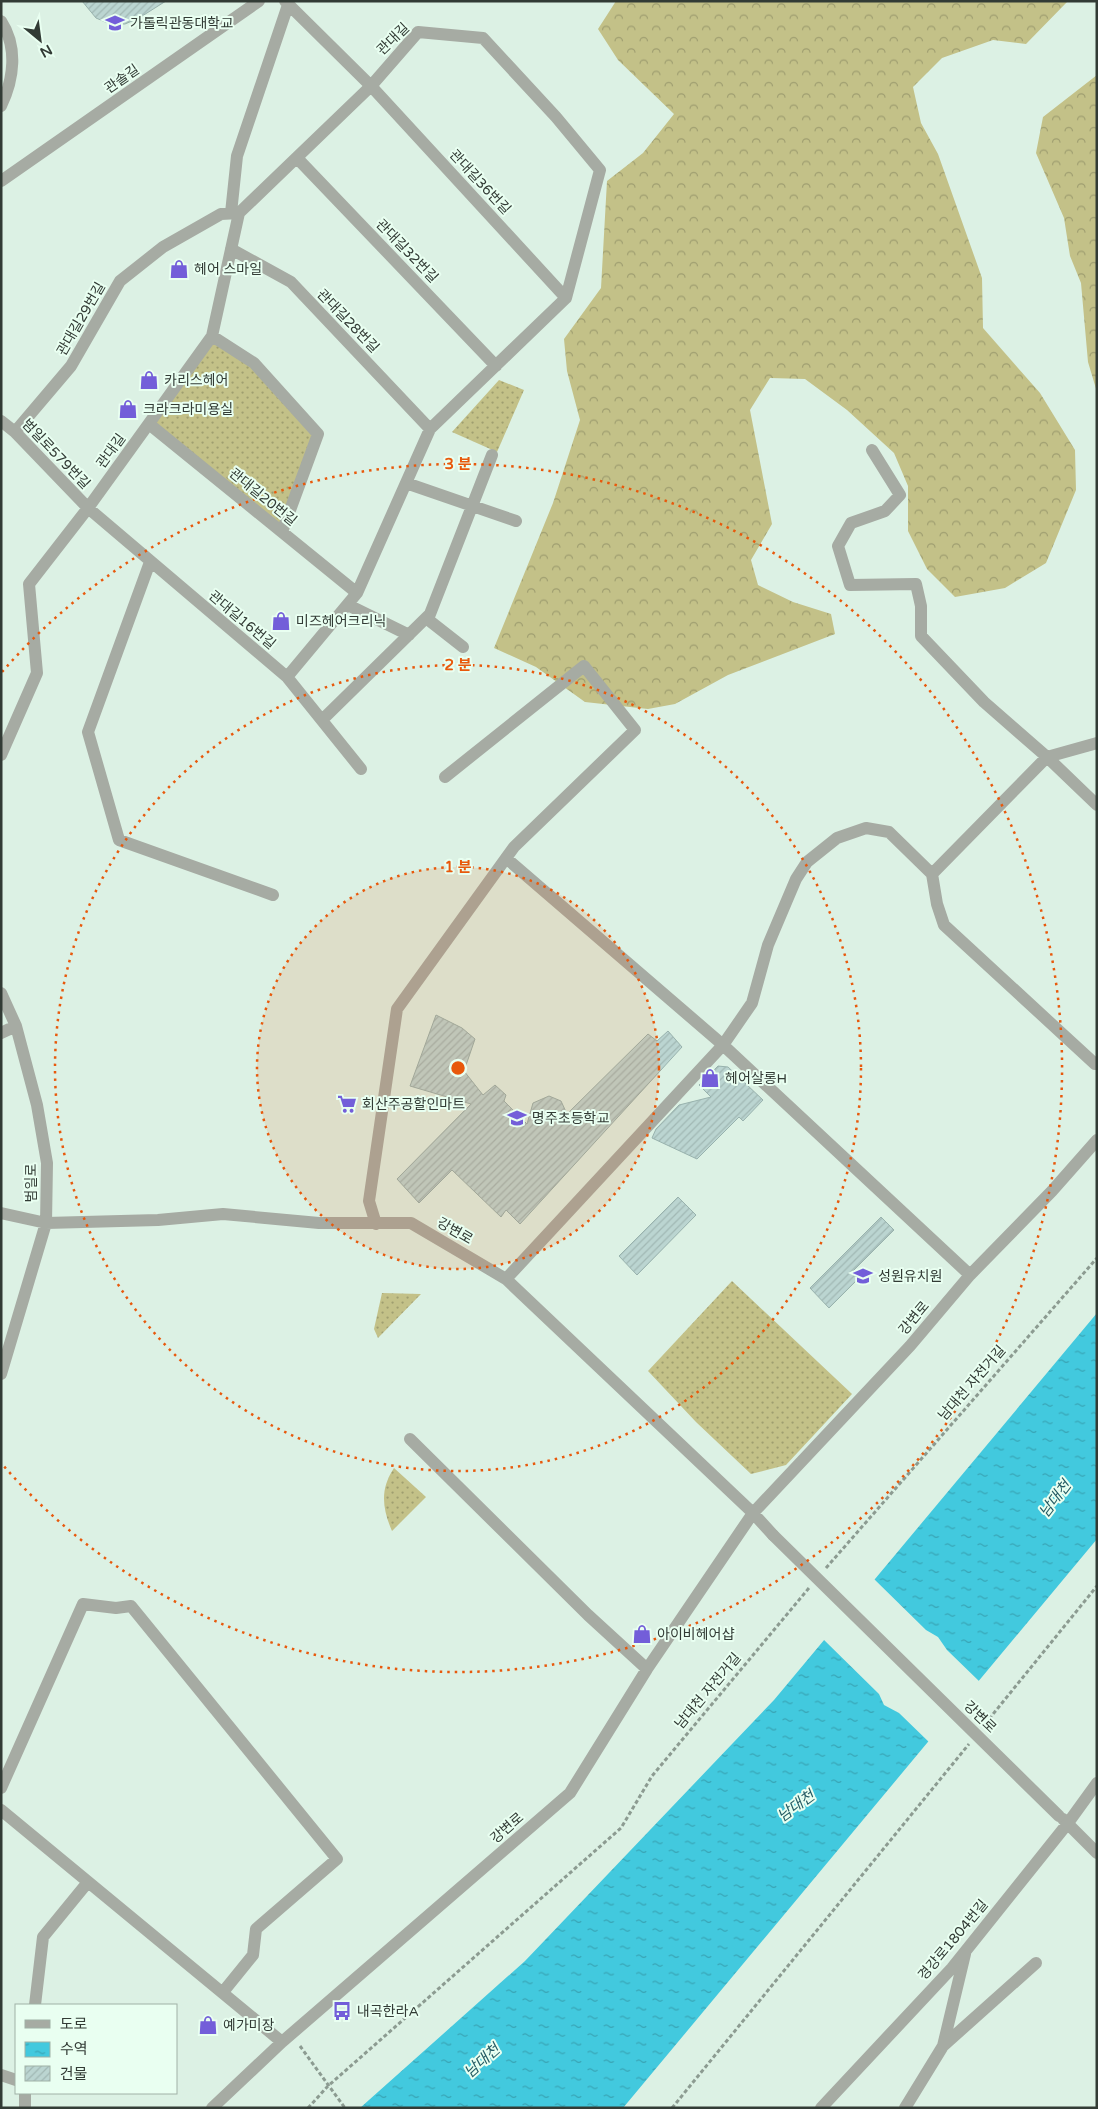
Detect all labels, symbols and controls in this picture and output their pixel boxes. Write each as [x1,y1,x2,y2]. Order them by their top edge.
school or university icon: 가톨릭관동대학교 [104,12,126,34]
north arrow [15,15,65,65]
place label: 가톨릭관동대학교 [130,15,233,32]
street label: 관대길 [373,19,413,59]
text: N [37,41,55,61]
street label: 관솔길 [101,61,143,97]
street label: 관대길36번길 [446,146,514,218]
street label: 관대길32번길 [372,216,442,286]
shop icon: 헤어 스마일 [168,258,190,280]
place label: 헤어 스마일 [194,261,262,278]
street label: 관대길29번길 [53,279,109,359]
street label: 관대길28번길 [313,286,383,356]
shop icon: 카리스헤어 [138,369,160,391]
place label: 카리스헤어 [164,372,228,389]
shop icon: 크라크라미용실 [117,398,139,420]
place label: 크라크라미용실 [143,401,233,418]
street label: 범일로579번길 [18,415,94,493]
street label: 관대길 [93,430,129,472]
text: 3 분 [444,455,472,473]
street label: 관대길20번길 [226,465,300,529]
street label: 관대길16번길 [205,587,279,653]
shop icon: 미즈헤어크리닉 [270,610,292,632]
place label: 미즈헤어크리닉 [296,613,386,630]
text: 2 분 [444,656,472,674]
text: 1 분 [444,858,472,876]
centre of rings [449,1059,467,1077]
shop icon: 헤어살롱H [699,1067,721,1089]
place label: 헤어살롱H [725,1070,787,1087]
supermarket icon: 회산주공할인마트 [336,1093,358,1115]
place label: 회산주공할인마트 [362,1096,465,1113]
school or university icon: 명주초등학교 [506,1107,528,1129]
place label: 명주초등학교 [532,1110,609,1127]
street label: 범일로 [23,1164,40,1202]
street label: 강변로 [434,1214,476,1248]
school or university icon: 성원유치원 [852,1265,874,1287]
place label: 성원유치원 [878,1268,942,1285]
street label: 강변로 [895,1298,933,1338]
street label: 남대천 자전거길 [935,1342,1009,1424]
water label: 남대천 [1035,1475,1076,1521]
shop icon: 아이비헤어샵 [631,1623,653,1645]
place label: 아이비헤어샵 [657,1626,734,1643]
street label: 남대천 자전거길 [671,1650,745,1732]
street label: 강변로 [960,1697,1000,1737]
water label: 남대천 [774,1785,820,1825]
street label: 강변로 [487,1809,527,1847]
street label: 경강로1804번길 [914,1896,992,1984]
bus stop icon: 내곡한라A [331,2000,353,2022]
place label: 내곡한라A [357,2003,419,2020]
legend [15,2004,178,2094]
shop icon: 예가미장 [197,2014,219,2036]
text: 도로 [60,2015,88,2033]
place label: 예가미장 [223,2017,275,2034]
water label: 남대천 [461,2039,505,2082]
text: 수역 [60,2040,88,2058]
text: 건물 [60,2065,88,2083]

